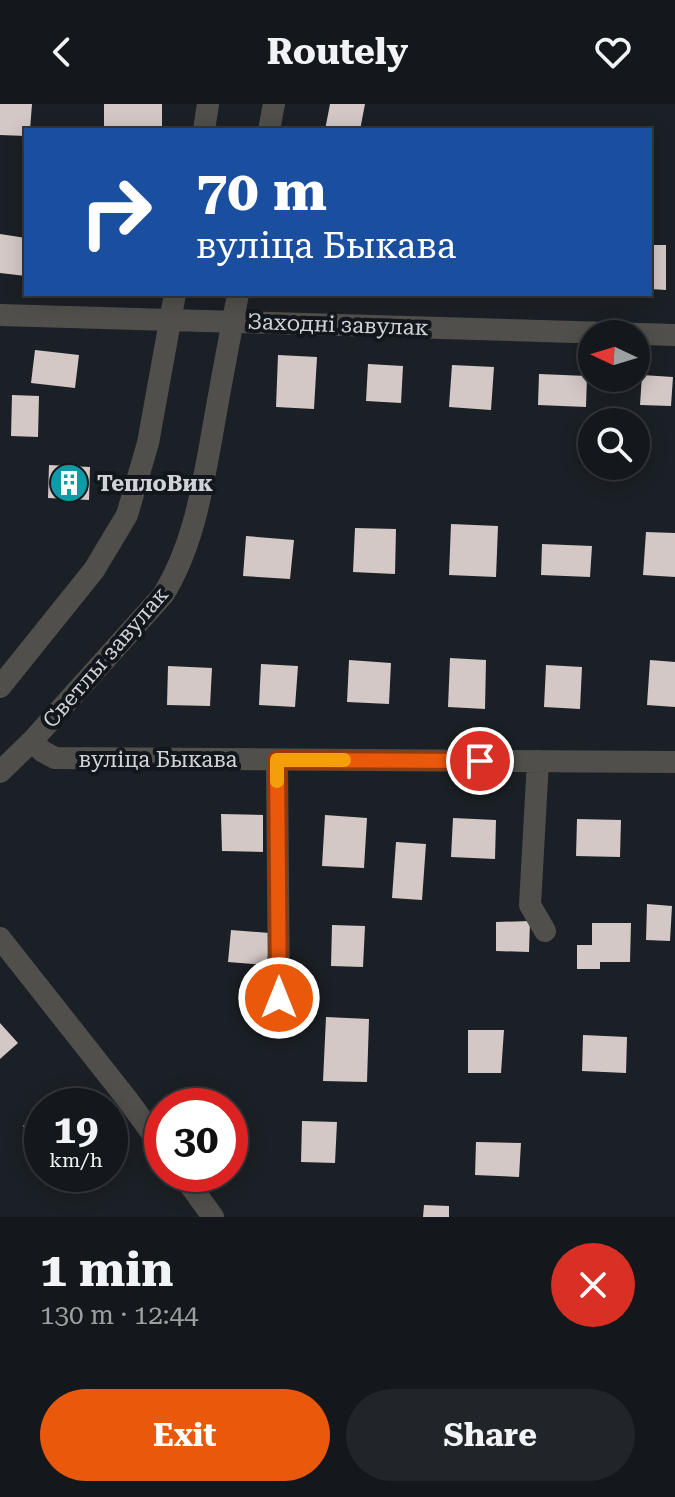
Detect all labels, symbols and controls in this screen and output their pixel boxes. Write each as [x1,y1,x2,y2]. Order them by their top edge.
icon: back [40,30,84,74]
icon: heart [591,30,635,74]
text: Routely [267,31,408,73]
text: 70 m [196,158,327,224]
icon: right [64,160,168,264]
text: вуліца Быкава [196,225,456,267]
street label: Заходні завулак [247,309,429,340]
north arrow [578,320,650,392]
map controls [578,320,650,480]
button: search [578,408,650,480]
building icon: ТеплоВик [48,462,90,504]
place label: ТеплоВик [97,471,213,496]
street label: Светлы завулак [38,582,173,733]
pin [446,727,514,795]
icon: arrive [458,739,502,783]
street label: вуліца Быкава [78,747,238,772]
position arrow [237,956,321,1040]
speed limit sign: 30 [144,1088,248,1192]
text: 19 [54,1106,98,1153]
text: km/h [49,1148,103,1172]
text: 1 min [40,1242,173,1298]
button: close [551,1243,635,1327]
text: 130 m · 12:44 [40,1300,199,1330]
button: Exit [40,1389,330,1481]
button: Share [346,1389,635,1481]

